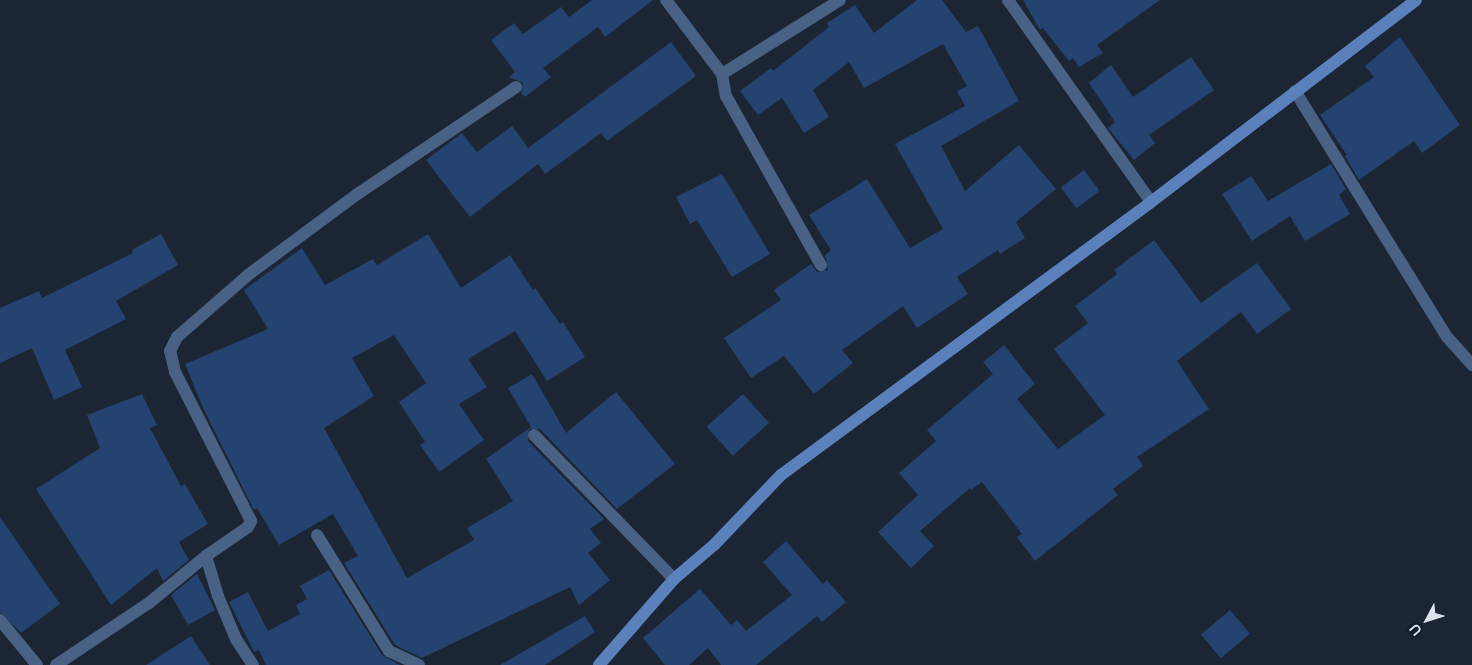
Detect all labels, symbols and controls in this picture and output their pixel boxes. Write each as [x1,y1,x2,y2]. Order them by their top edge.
north arrow [1402,595,1452,645]
text: U [1405,621,1425,639]

